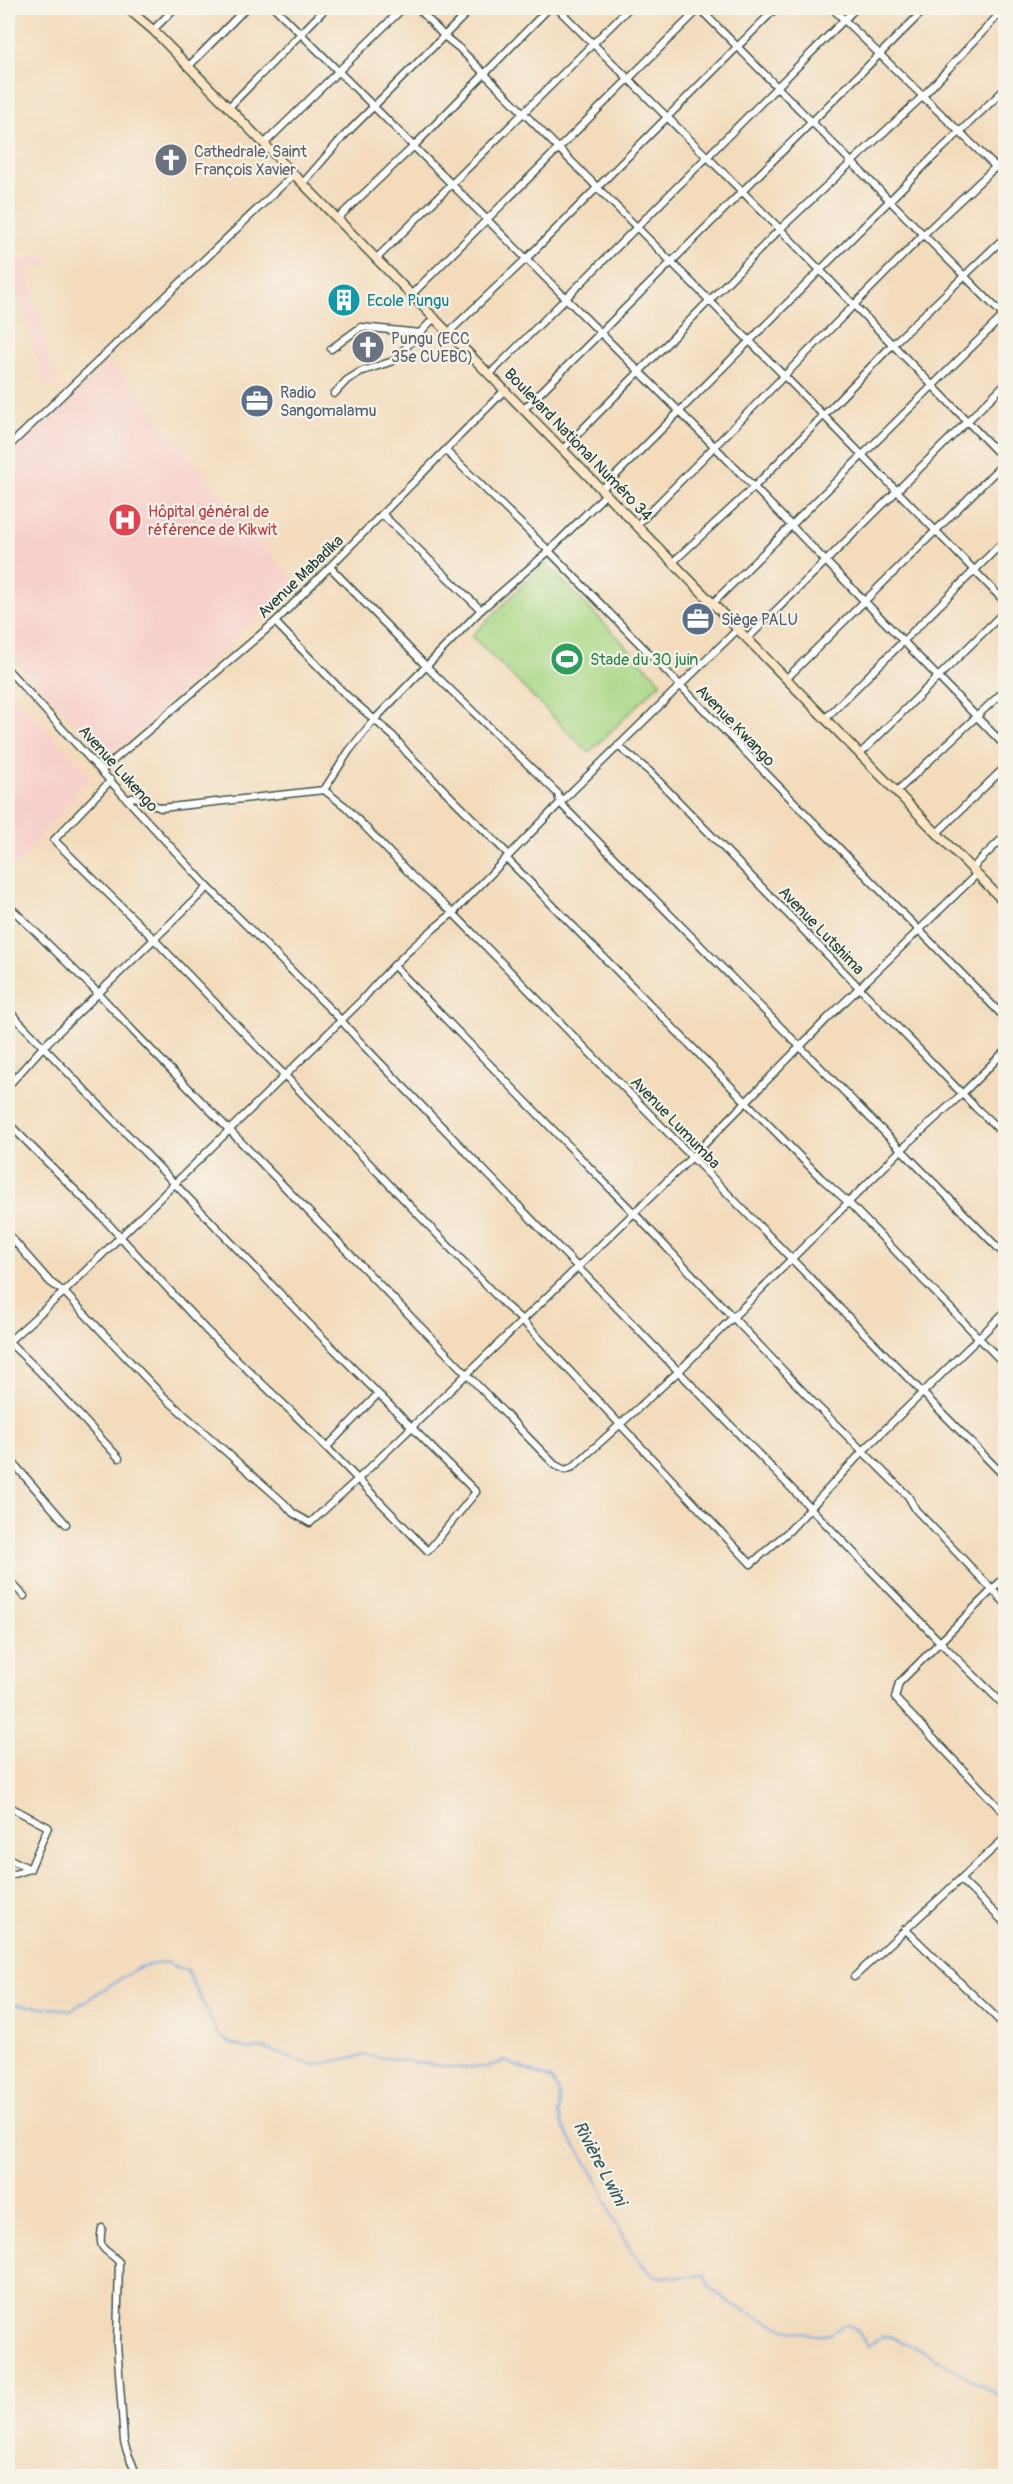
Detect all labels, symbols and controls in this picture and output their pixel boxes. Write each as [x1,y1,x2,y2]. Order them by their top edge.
church icon: Cathedrale, Saint François Xavier [153,142,189,178]
place label: Cathedrale, Saint François Xavier [194,142,307,180]
building icon: Ecole Pungu [326,282,362,318]
place label: Ecole Pungu [367,291,449,311]
church icon: Pungu (ECC 35e CUEBC) [350,329,386,365]
place label: Pungu (ECC 35e CUEBC) [391,329,473,367]
street label: Boulevard National Numéro 34 [500,364,657,525]
office icon: Radio Sangomalamu [239,383,275,419]
place label: Radio Sangomalamu [280,383,377,421]
hospital icon: Hôpital général de référence de Kikwit [107,502,143,538]
place label: Hôpital général de référence de Kikwit [148,502,278,540]
street label: Avenue Mabadika [254,531,348,623]
office icon: Siège PALU [680,601,716,637]
place label: Siège PALU [721,610,798,630]
sports icon: Stade du 30 juin [549,641,585,677]
place label: Stade du 30 juin [590,650,698,670]
street label: Avenue Kwango [691,681,779,771]
street label: Avenue Lukengo [74,721,163,816]
street label: Avenue Lutshima [774,882,868,979]
street label: Avenue Lumumba [626,1072,724,1173]
water label: Rivière Lwini [568,2117,633,2212]

